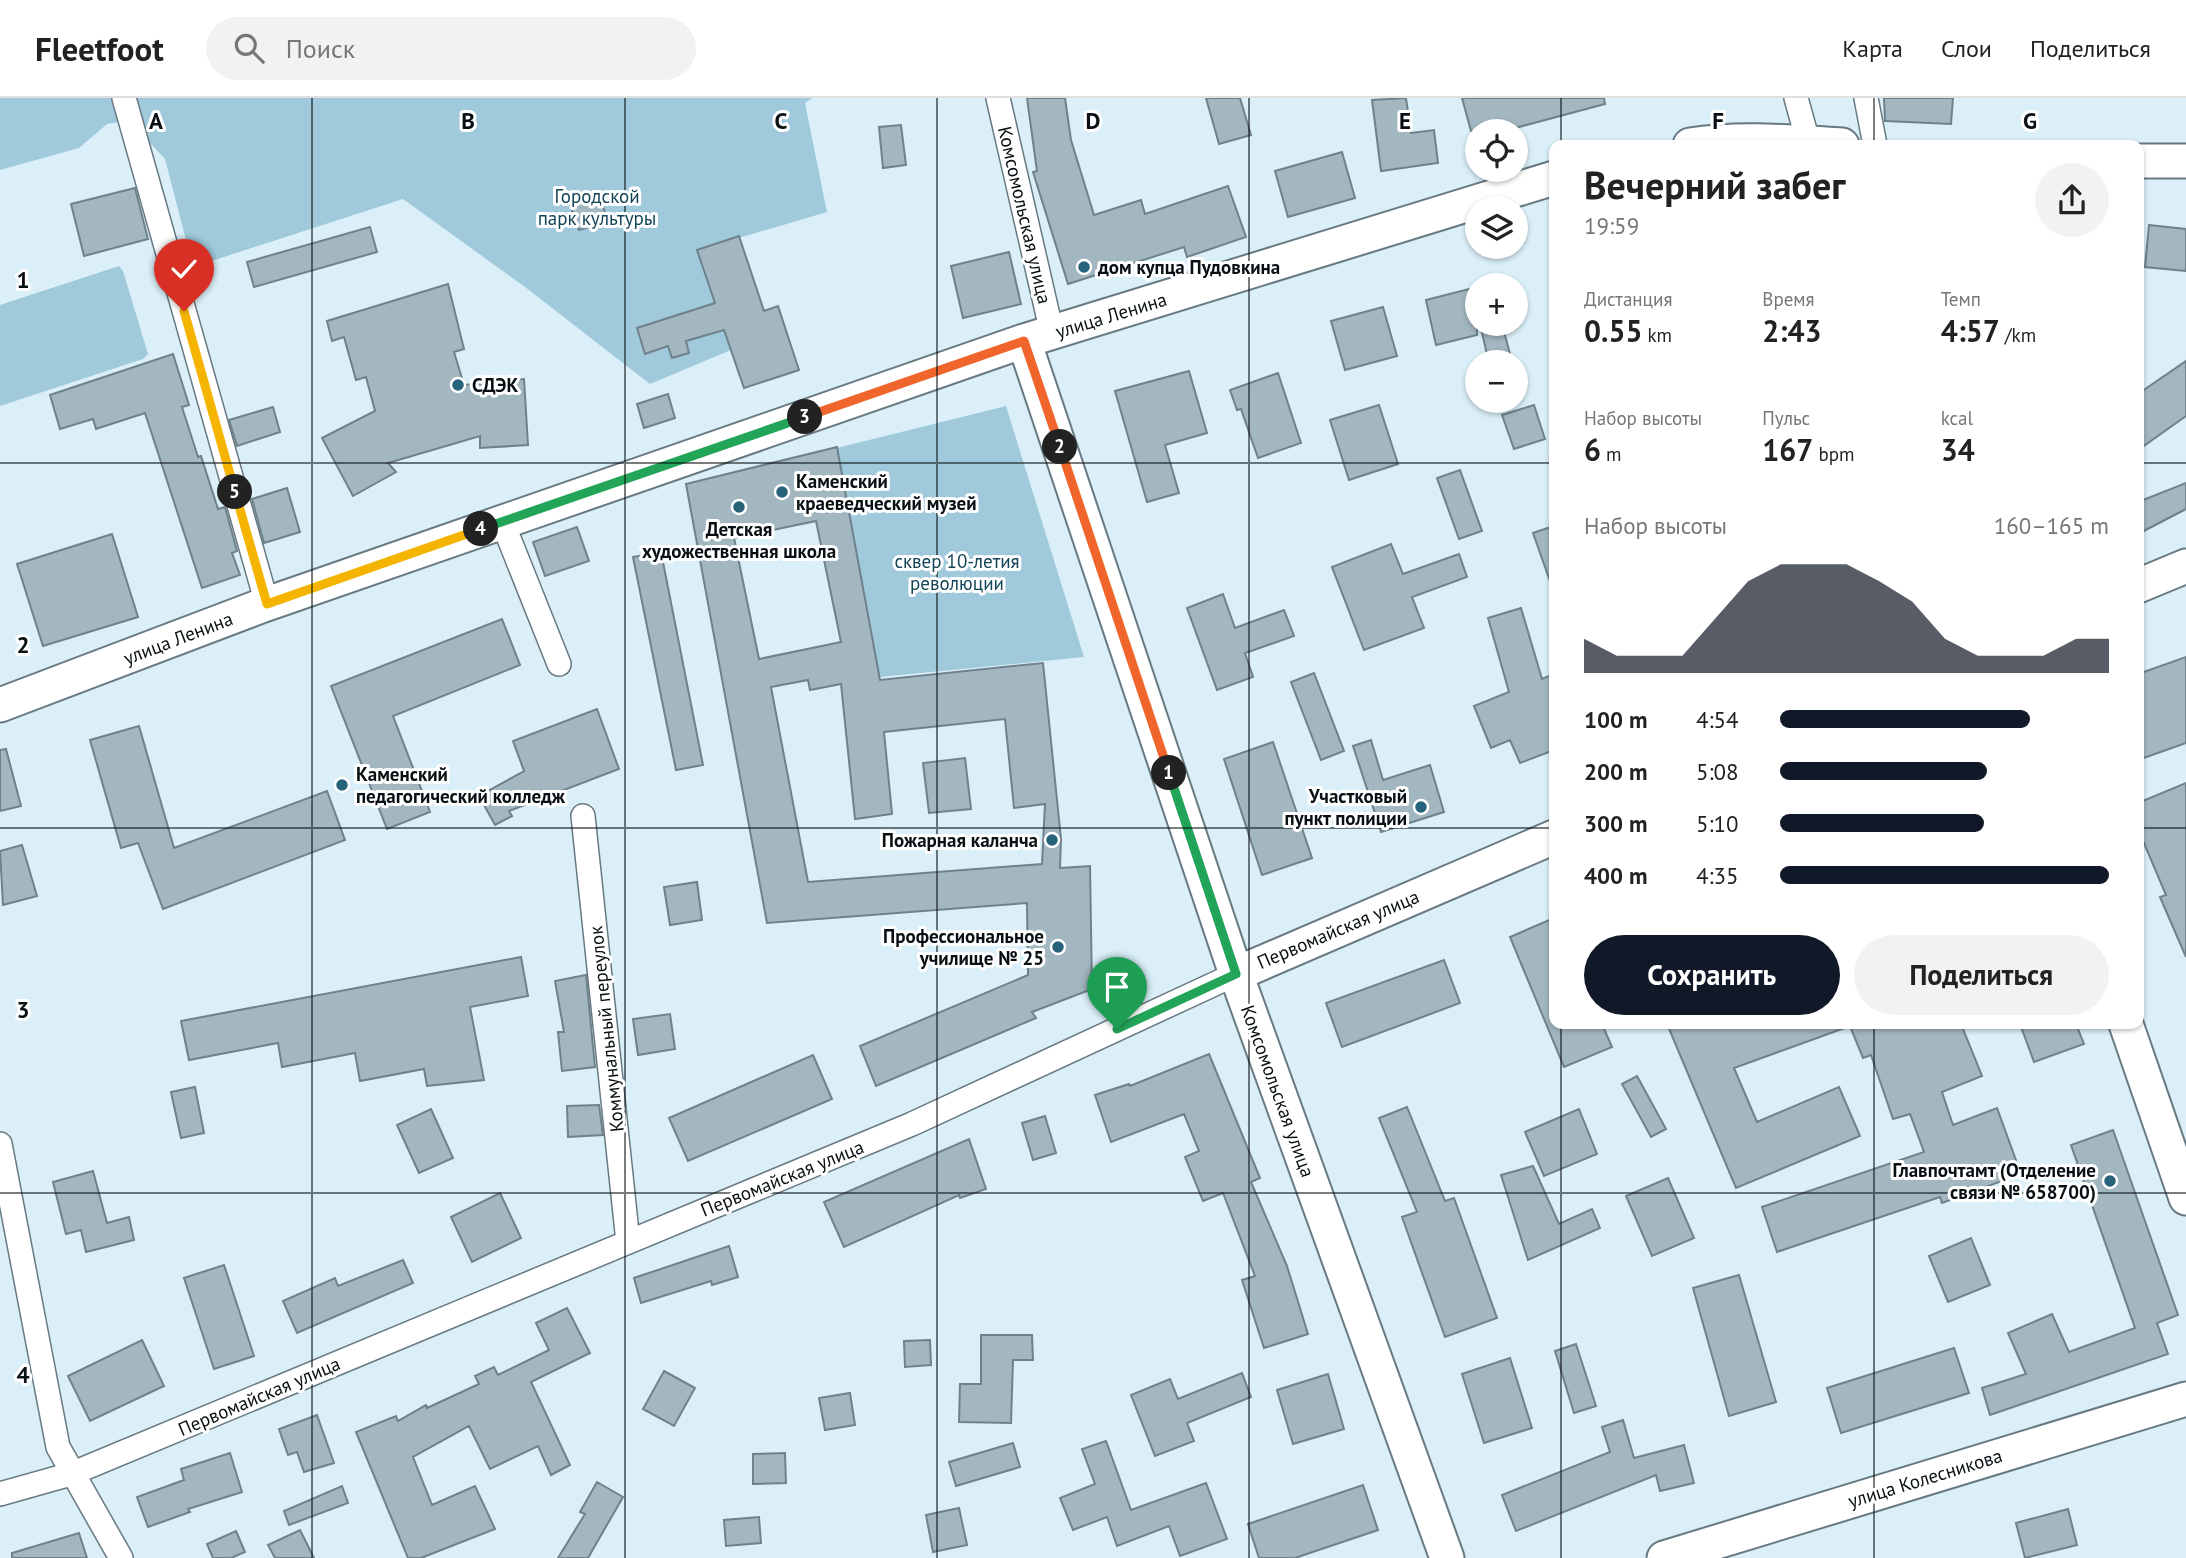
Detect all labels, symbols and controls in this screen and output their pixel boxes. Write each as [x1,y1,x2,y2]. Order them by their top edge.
search box [206,17,696,80]
text: Fleetfoot [35,27,164,70]
icon: search [230,29,268,67]
text: Поиск [286,32,355,65]
text: Карта [1842,33,1903,64]
text: Слои [1941,33,1992,64]
text: Поделиться [2030,33,2151,64]
text: A [149,106,163,135]
text: B [461,106,475,135]
text: C [775,106,788,135]
text: D [1086,106,1100,135]
text: E [1399,106,1411,135]
text: F [1712,106,1724,135]
text: G [2023,106,2037,135]
map controls [1465,119,1528,413]
button: locate [1465,119,1528,182]
street label: Комсомольская улица [993,124,1057,306]
text: Вечерний забег [1584,160,1845,209]
button: share [2035,163,2109,237]
park label: Городской парк культуры [538,184,656,230]
button: layers [1465,196,1528,259]
text: 19:59 [1584,211,1639,240]
pin [154,239,214,311]
icon: check [165,250,203,288]
place label: дом купца Пудовкина [1097,255,1280,279]
marker: дом купца Пудовкина [1076,259,1092,275]
text: 1 [16,265,30,294]
button: + [1465,273,1528,336]
street label: улица Ленина [1052,287,1170,343]
text: Дистанция [1584,287,1672,311]
text: Время [1762,287,1815,311]
text: Темп [1941,287,1981,311]
text: 0.55 [1584,311,1642,350]
text: 2:43 [1762,311,1821,350]
text: 4:57 [1941,311,2000,350]
text: km [1642,323,1672,347]
text: /km [2000,323,2036,347]
button: − [1465,350,1528,413]
place label: СДЭК [472,373,518,397]
marker: СДЭК [450,377,466,393]
pin: 3 [788,400,822,434]
text: 3 [799,404,810,428]
text: Набор высоты [1584,406,1702,430]
text: Пульс [1762,406,1810,430]
text: kcal [1941,406,1973,430]
pin: 2 [1042,430,1078,464]
text: 6 [1584,430,1601,469]
text: 167 [1762,430,1813,469]
text: 34 [1941,430,1975,469]
text: 2 [1054,434,1065,458]
text: m [1601,442,1622,466]
text: bpm [1813,442,1854,466]
place label: Каменский краеведческий музей [796,469,977,515]
pin: 5 [218,474,252,510]
text: 5 [229,479,240,503]
marker: Каменский краеведческий музей [774,484,790,500]
marker: Детская художественная школа [731,499,747,515]
text: Набор высоты [1584,511,1727,540]
text: 160–165 m [1994,511,2109,540]
pin: 4 [463,512,498,546]
text: 4 [475,516,486,540]
place label: Детская художественная школа [642,517,836,563]
park label: сквер 10-летия революции [894,549,1020,595]
street label: улица Ленина [120,606,236,670]
text: 2 [16,630,30,659]
text: 100 m [1584,705,1647,734]
text: 4:54 [1696,705,1739,734]
pin: 1 [1152,756,1186,790]
text: 200 m [1584,757,1647,786]
text: 5:08 [1696,757,1739,786]
text: 1 [1163,760,1174,784]
place label: Каменский педагогический колледж [356,762,566,808]
marker: Каменский педагогический колледж [334,777,350,793]
place label: Участковый пункт полиции [1284,784,1407,830]
marker: Участковый пункт полиции [1413,799,1429,815]
text: 300 m [1584,809,1647,838]
text: 5:10 [1696,809,1739,838]
place label: Пожарная каланча [882,828,1038,852]
marker: Пожарная каланча [1044,832,1060,848]
text: 400 m [1584,861,1647,890]
text: 4:35 [1696,861,1739,890]
street label: Первомайская улица [1253,884,1423,974]
place label: Профессиональное училище № 25 [883,924,1044,970]
street label: Коммунальный переулок [583,925,629,1133]
button: Сохранить [1584,935,1840,1015]
button: Поделиться [1854,935,2109,1015]
marker: Профессиональное училище № 25 [1050,939,1066,955]
pin [1087,957,1147,1029]
icon: arrive [1098,968,1136,1006]
text: 3 [16,995,30,1024]
street label: Комсомольская улица [1236,1002,1320,1180]
street label: Первомайская улица [697,1134,867,1222]
place label: Главпочтамт (Отделение связи № 658700) [1892,1158,2096,1204]
marker: Главпочтамт (Отделение связи № 658700) [2102,1173,2118,1189]
street label: Первомайская улица [174,1351,344,1441]
text: 4 [16,1360,30,1389]
street label: улица Колесникова [1845,1443,2005,1513]

